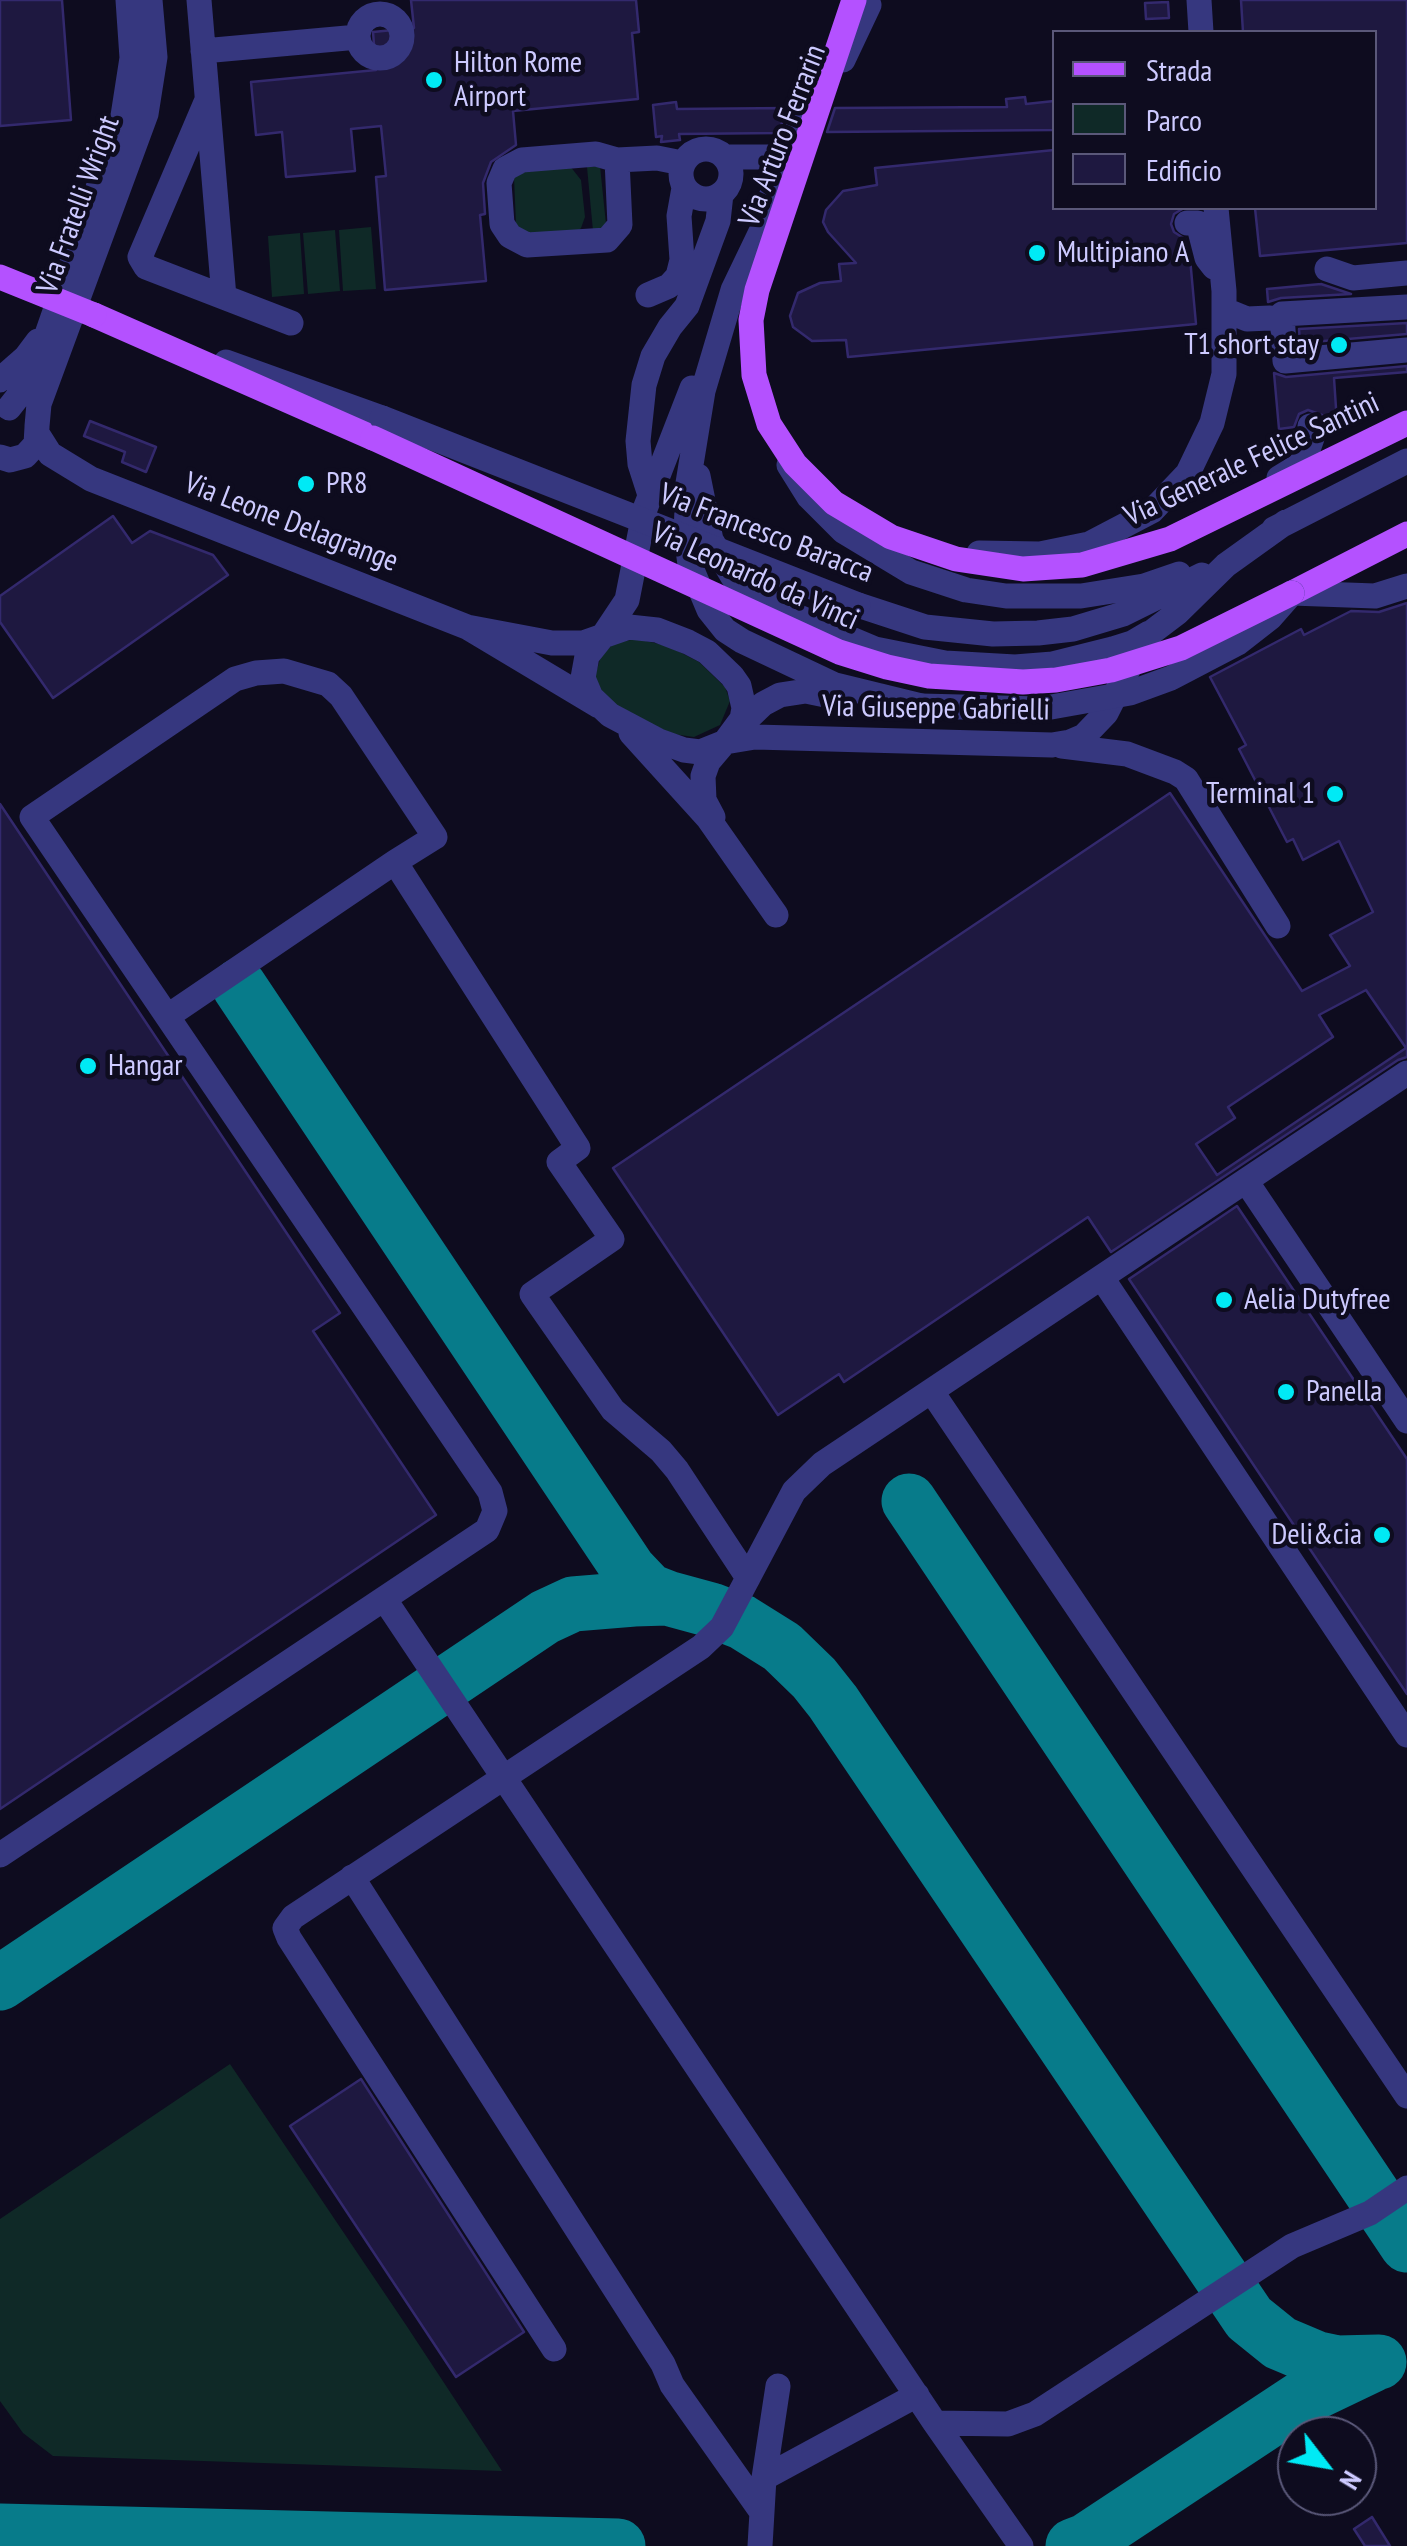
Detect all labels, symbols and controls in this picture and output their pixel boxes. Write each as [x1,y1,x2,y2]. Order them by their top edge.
legend [1052,30,1377,210]
street label: Via Arturo Ferrarin [732,40,834,232]
place label: Hilton Rome Airport [454,45,582,116]
text: Strada [1146,50,1212,89]
marker: Hilton Rome Airport [423,69,445,91]
text: Parco [1146,100,1202,139]
street label: Via Fratelli Wright [30,111,128,299]
text: Edificio [1146,150,1222,189]
place label: Multipiano A [1057,235,1189,271]
marker: Multipiano A [1026,242,1048,264]
place label: T1 short stay [1184,327,1319,363]
marker: T1 short stay [1328,334,1350,356]
street label: Via Generale Felice Santini [1119,385,1385,535]
street label: Via Leone Delagrange [179,466,403,580]
place label: PR8 [326,466,367,502]
marker: PR8 [295,473,317,495]
street label: Via Francesco Baracca [654,477,878,591]
street label: Via Leonardo da Vinci [646,515,864,639]
street label: Via Giuseppe Gabrielli [822,689,1050,729]
place label: Terminal 1 [1206,776,1315,812]
marker: Terminal 1 [1324,783,1346,805]
place label: Hangar [108,1048,182,1084]
marker: Hangar [77,1055,99,1077]
place label: Aelia Dutyfree [1244,1282,1391,1318]
marker: Aelia Dutyfree [1213,1289,1235,1311]
place label: Panella [1306,1374,1382,1410]
marker: Panella [1275,1381,1297,1403]
place label: Deli&cia [1271,1517,1362,1553]
marker: Deli&cia [1371,1524,1393,1546]
north arrow [1277,2416,1377,2516]
text: N [1332,2465,1371,2497]

